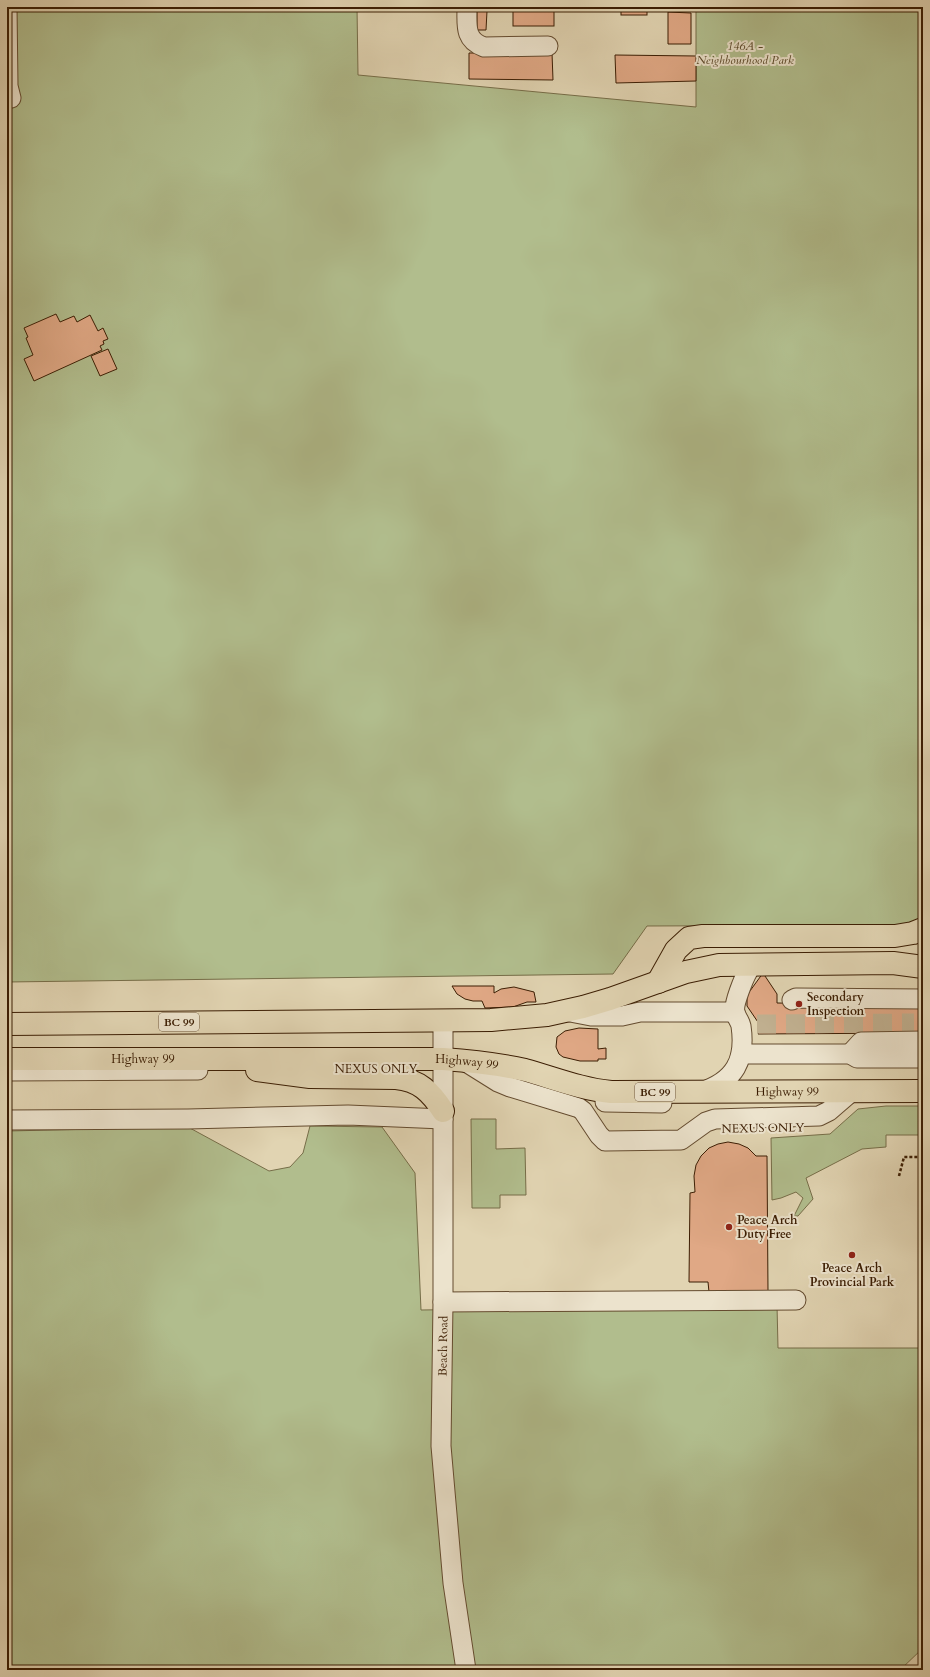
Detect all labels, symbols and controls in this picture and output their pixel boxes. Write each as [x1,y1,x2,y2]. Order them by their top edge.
park label: 146A - Neighbourhood Park [696,38,794,68]
place label: Secondary Inspection [807,989,865,1019]
marker: Secondary Inspection [794,999,804,1009]
road number: BC 99 [159,1013,199,1031]
street label: Highway 99 [111,1051,175,1067]
street label: Highway 99 [435,1051,500,1073]
street label: NEXUS ONLY [335,1061,418,1077]
road number: BC 99 [635,1083,675,1101]
street label: Highway 99 [756,1083,819,1100]
street label: NEXUS ONLY [721,1119,805,1137]
place label: Peace Arch Duty Free [737,1212,798,1242]
marker: Peace Arch Duty Free [724,1222,734,1232]
marker: Peace Arch Provincial Park [847,1250,857,1260]
place label: Peace Arch Provincial Park [810,1260,895,1290]
street label: Beach Road [434,1315,452,1376]

